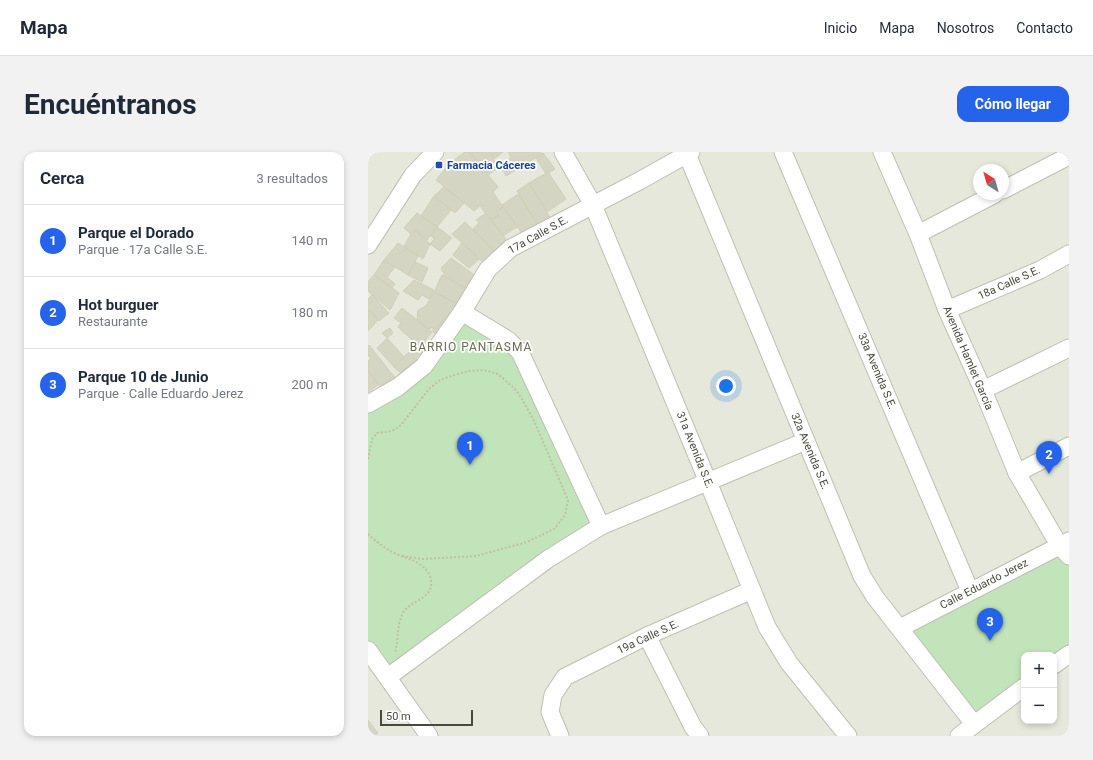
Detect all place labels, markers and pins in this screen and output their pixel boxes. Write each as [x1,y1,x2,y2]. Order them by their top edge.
place label: Farmacia Cáceres [447,159,536,172]
marker: Farmacia Cáceres [434,160,444,170]
pin: 1 [457,432,483,465]
pin: 2 [1036,441,1062,474]
pin: 3 [977,608,1003,641]

